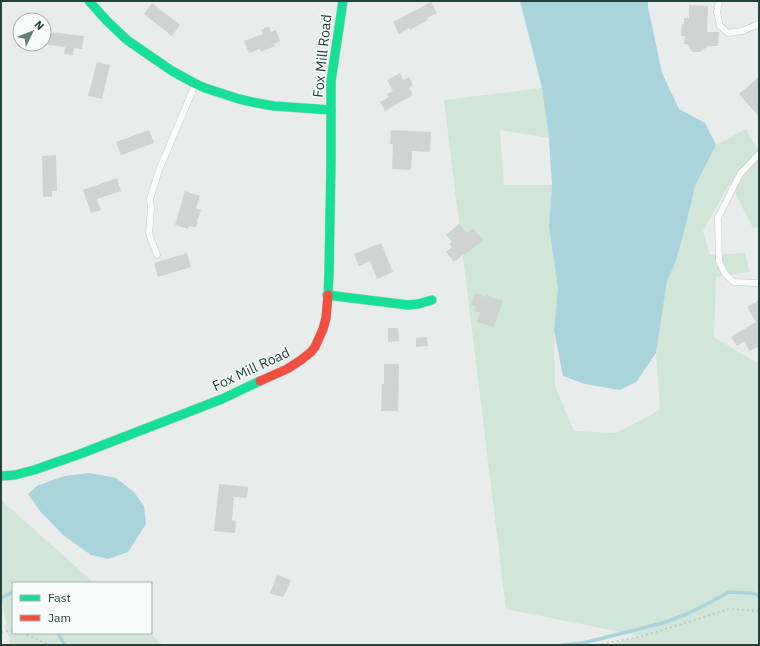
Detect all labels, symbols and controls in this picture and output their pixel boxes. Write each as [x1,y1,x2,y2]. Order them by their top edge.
north arrow [12,12,52,52]
street label: Fox Mill Road [309,14,335,98]
text: N [31,17,47,33]
street label: Fox Mill Road [209,343,293,395]
legend [12,582,152,634]
text: Fast [48,590,71,605]
text: Jam [48,610,71,625]

